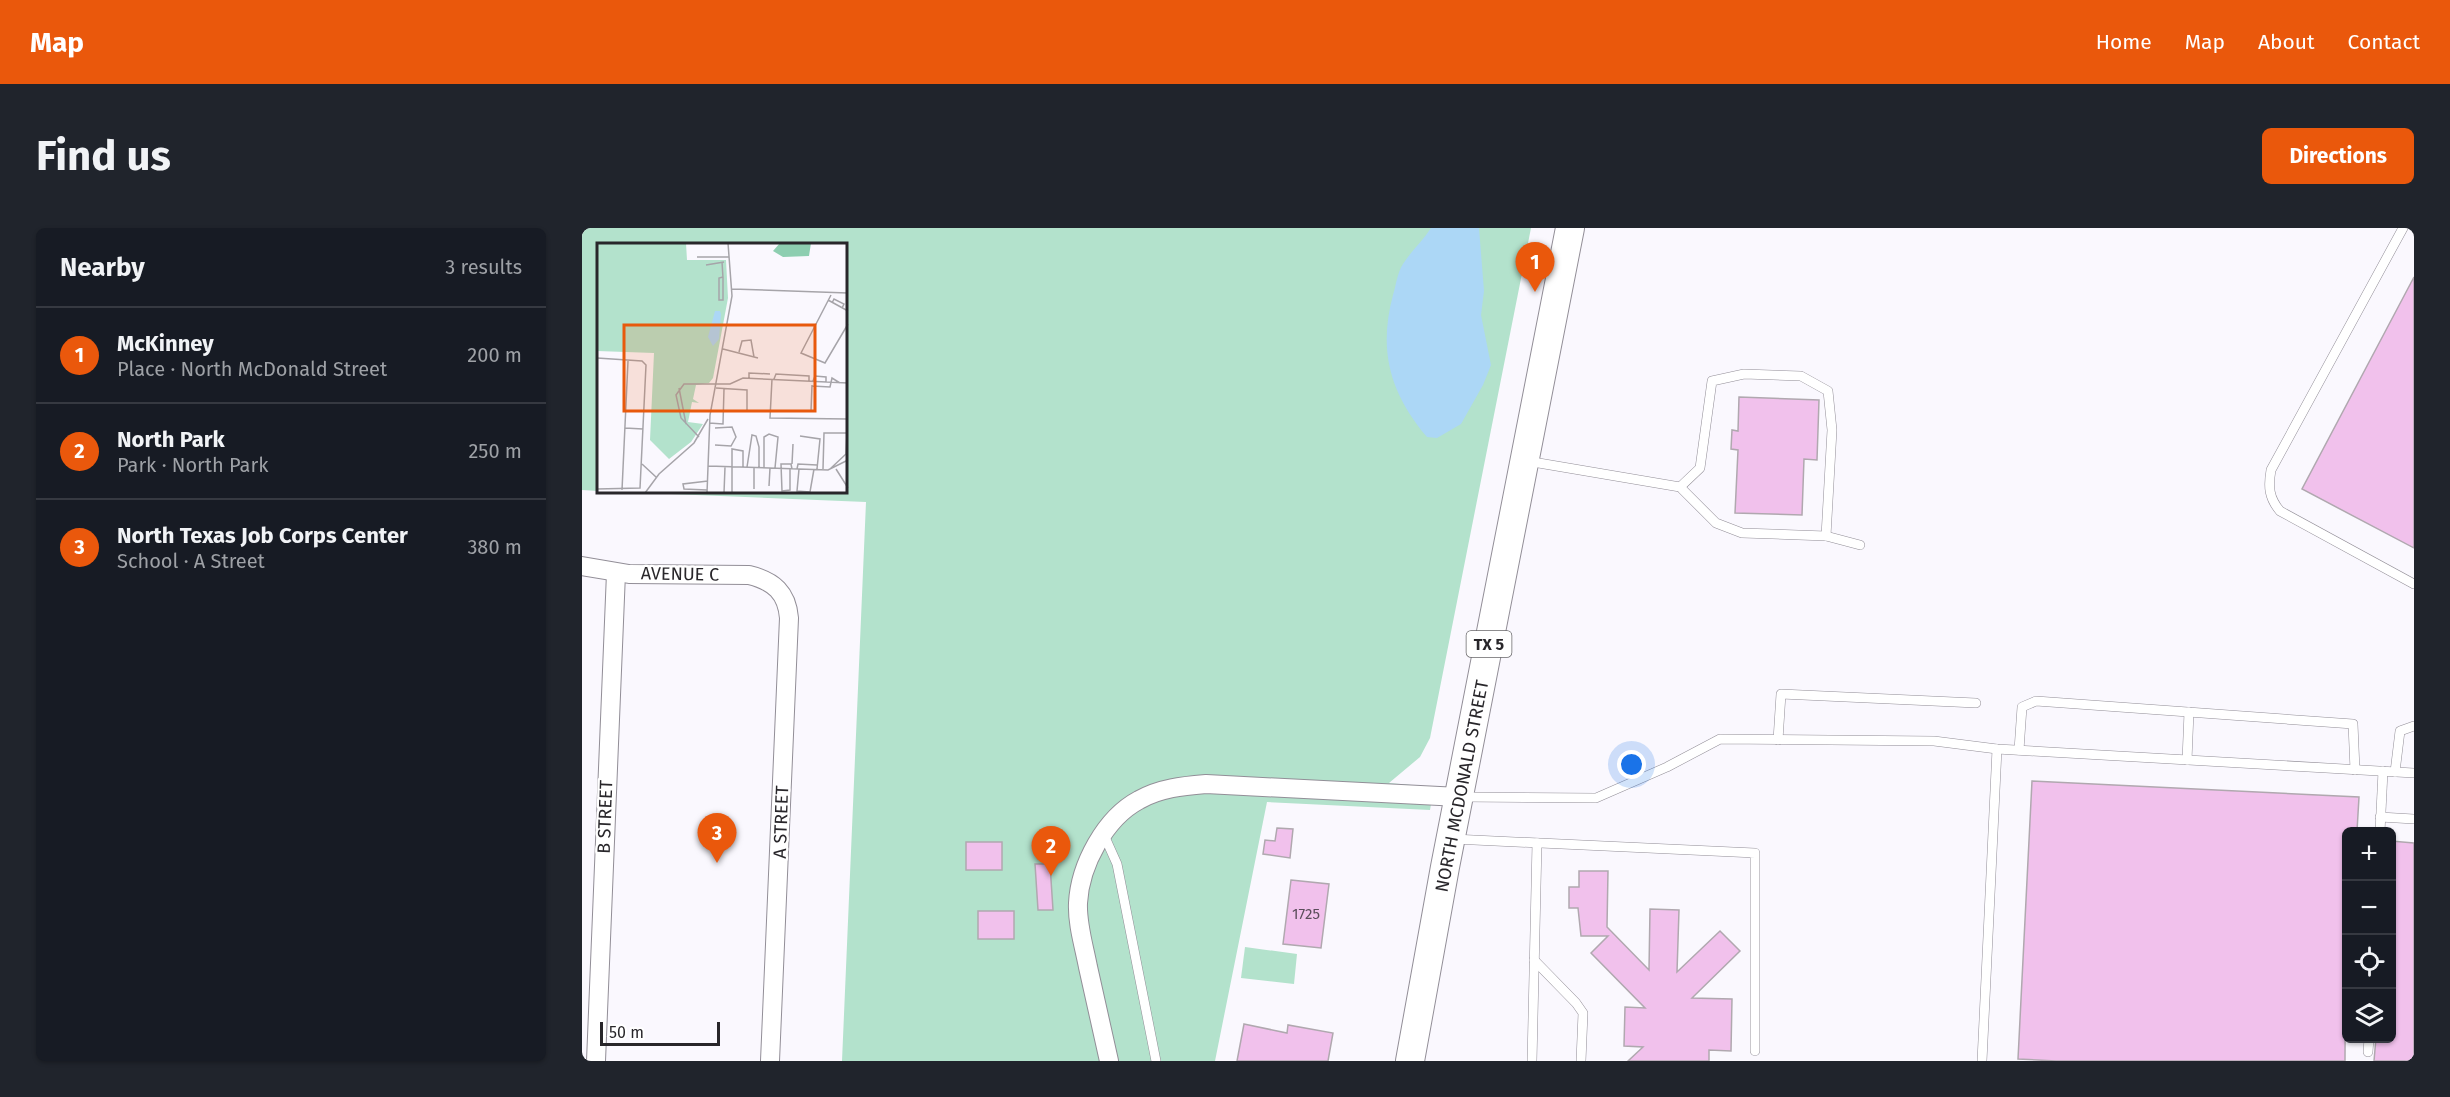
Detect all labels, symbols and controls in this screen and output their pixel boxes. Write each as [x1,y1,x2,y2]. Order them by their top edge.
text: Map [30,26,84,59]
text: Home [2096,29,2152,55]
text: Map [2185,29,2225,55]
text: About [2258,29,2315,55]
text: Contact [2348,29,2420,55]
button: Directions [2262,128,2414,184]
text: Find us [36,131,171,181]
pin: 1 [1516,242,1554,292]
inset map [597,243,848,494]
text: Nearby [60,252,145,283]
text: 3 results [445,255,522,279]
text: McKinney [117,330,214,357]
text: 1 [75,343,84,367]
text: 200 m [467,343,522,367]
text: Place · North McDonald Street [117,357,387,381]
text: North Park [117,426,225,453]
text: 2 [74,439,85,463]
text: 250 m [468,439,522,463]
text: Park · North Park [117,453,268,477]
text: North Texas Job Corps Center [117,522,408,549]
text: 3 [74,535,85,559]
text: 380 m [467,535,522,559]
text: School · A Street [117,549,265,573]
street label: AVENUE C [641,562,719,586]
road number: TX 5 [1466,631,1512,657]
street label: NORTH MCDONALD STREET [1431,677,1494,894]
your location [1617,750,1646,779]
street label: B STREET [593,779,617,854]
street label: A STREET [769,784,793,859]
pin: 3 [698,814,736,863]
pin: 2 [1032,826,1070,876]
map controls [2342,827,2396,1043]
button: + [2342,827,2396,881]
button: − [2342,881,2396,935]
house number: 1725 [1292,905,1320,923]
button: locate [2342,935,2396,989]
button: layers [2342,989,2396,1043]
scale bar [600,1019,720,1046]
text: 50 m [609,1023,644,1042]

